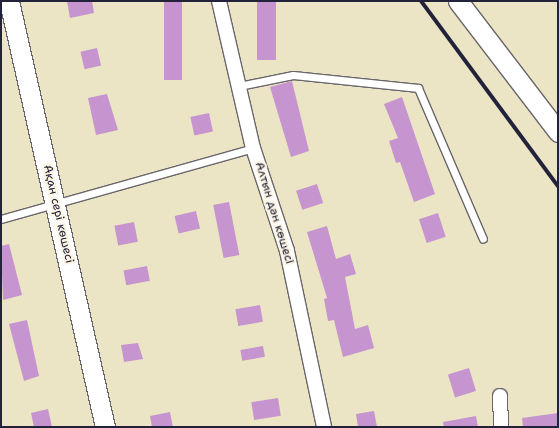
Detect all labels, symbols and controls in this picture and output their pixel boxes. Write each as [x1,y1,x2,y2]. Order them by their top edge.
street label: Алтын дән көшесі [252,160,296,266]
street label: Ақан сері көшесі [40,163,76,265]

